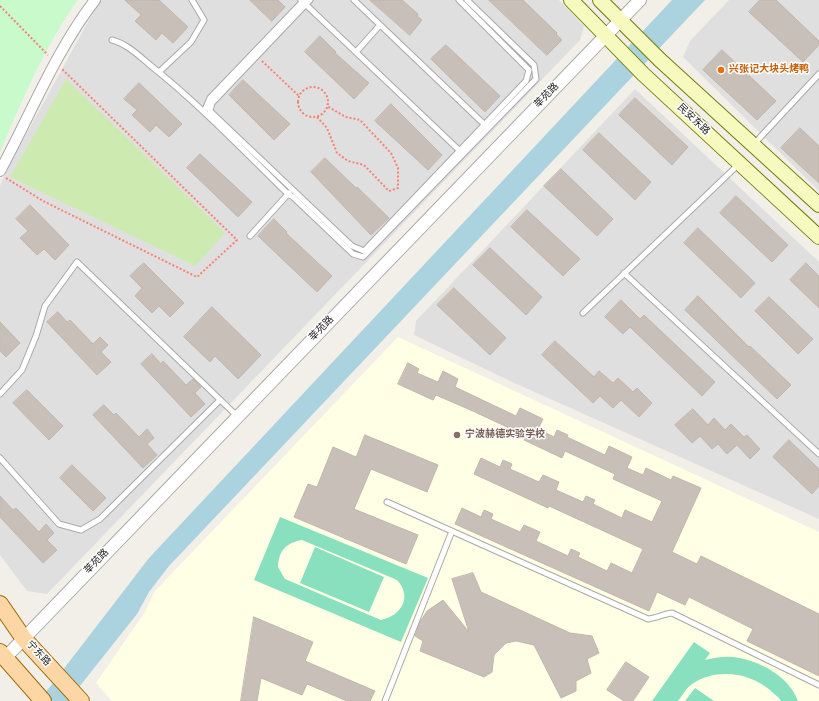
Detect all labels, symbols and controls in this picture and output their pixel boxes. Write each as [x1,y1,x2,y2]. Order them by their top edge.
place label: 兴张记大块头烤鸭 [729,64,809,76]
marker: 兴张记大块头烤鸭 [716,65,726,75]
street label: 莘苑路 [532,81,562,111]
street label: 民安东路 [674,102,712,138]
street label: 莘苑路 [307,314,337,344]
place label: 宁波赫德实验学校 [465,429,545,441]
marker: 宁波赫德实验学校 [452,430,462,440]
street label: 莘苑路 [82,547,112,577]
street label: 宁东路 [23,639,53,669]

